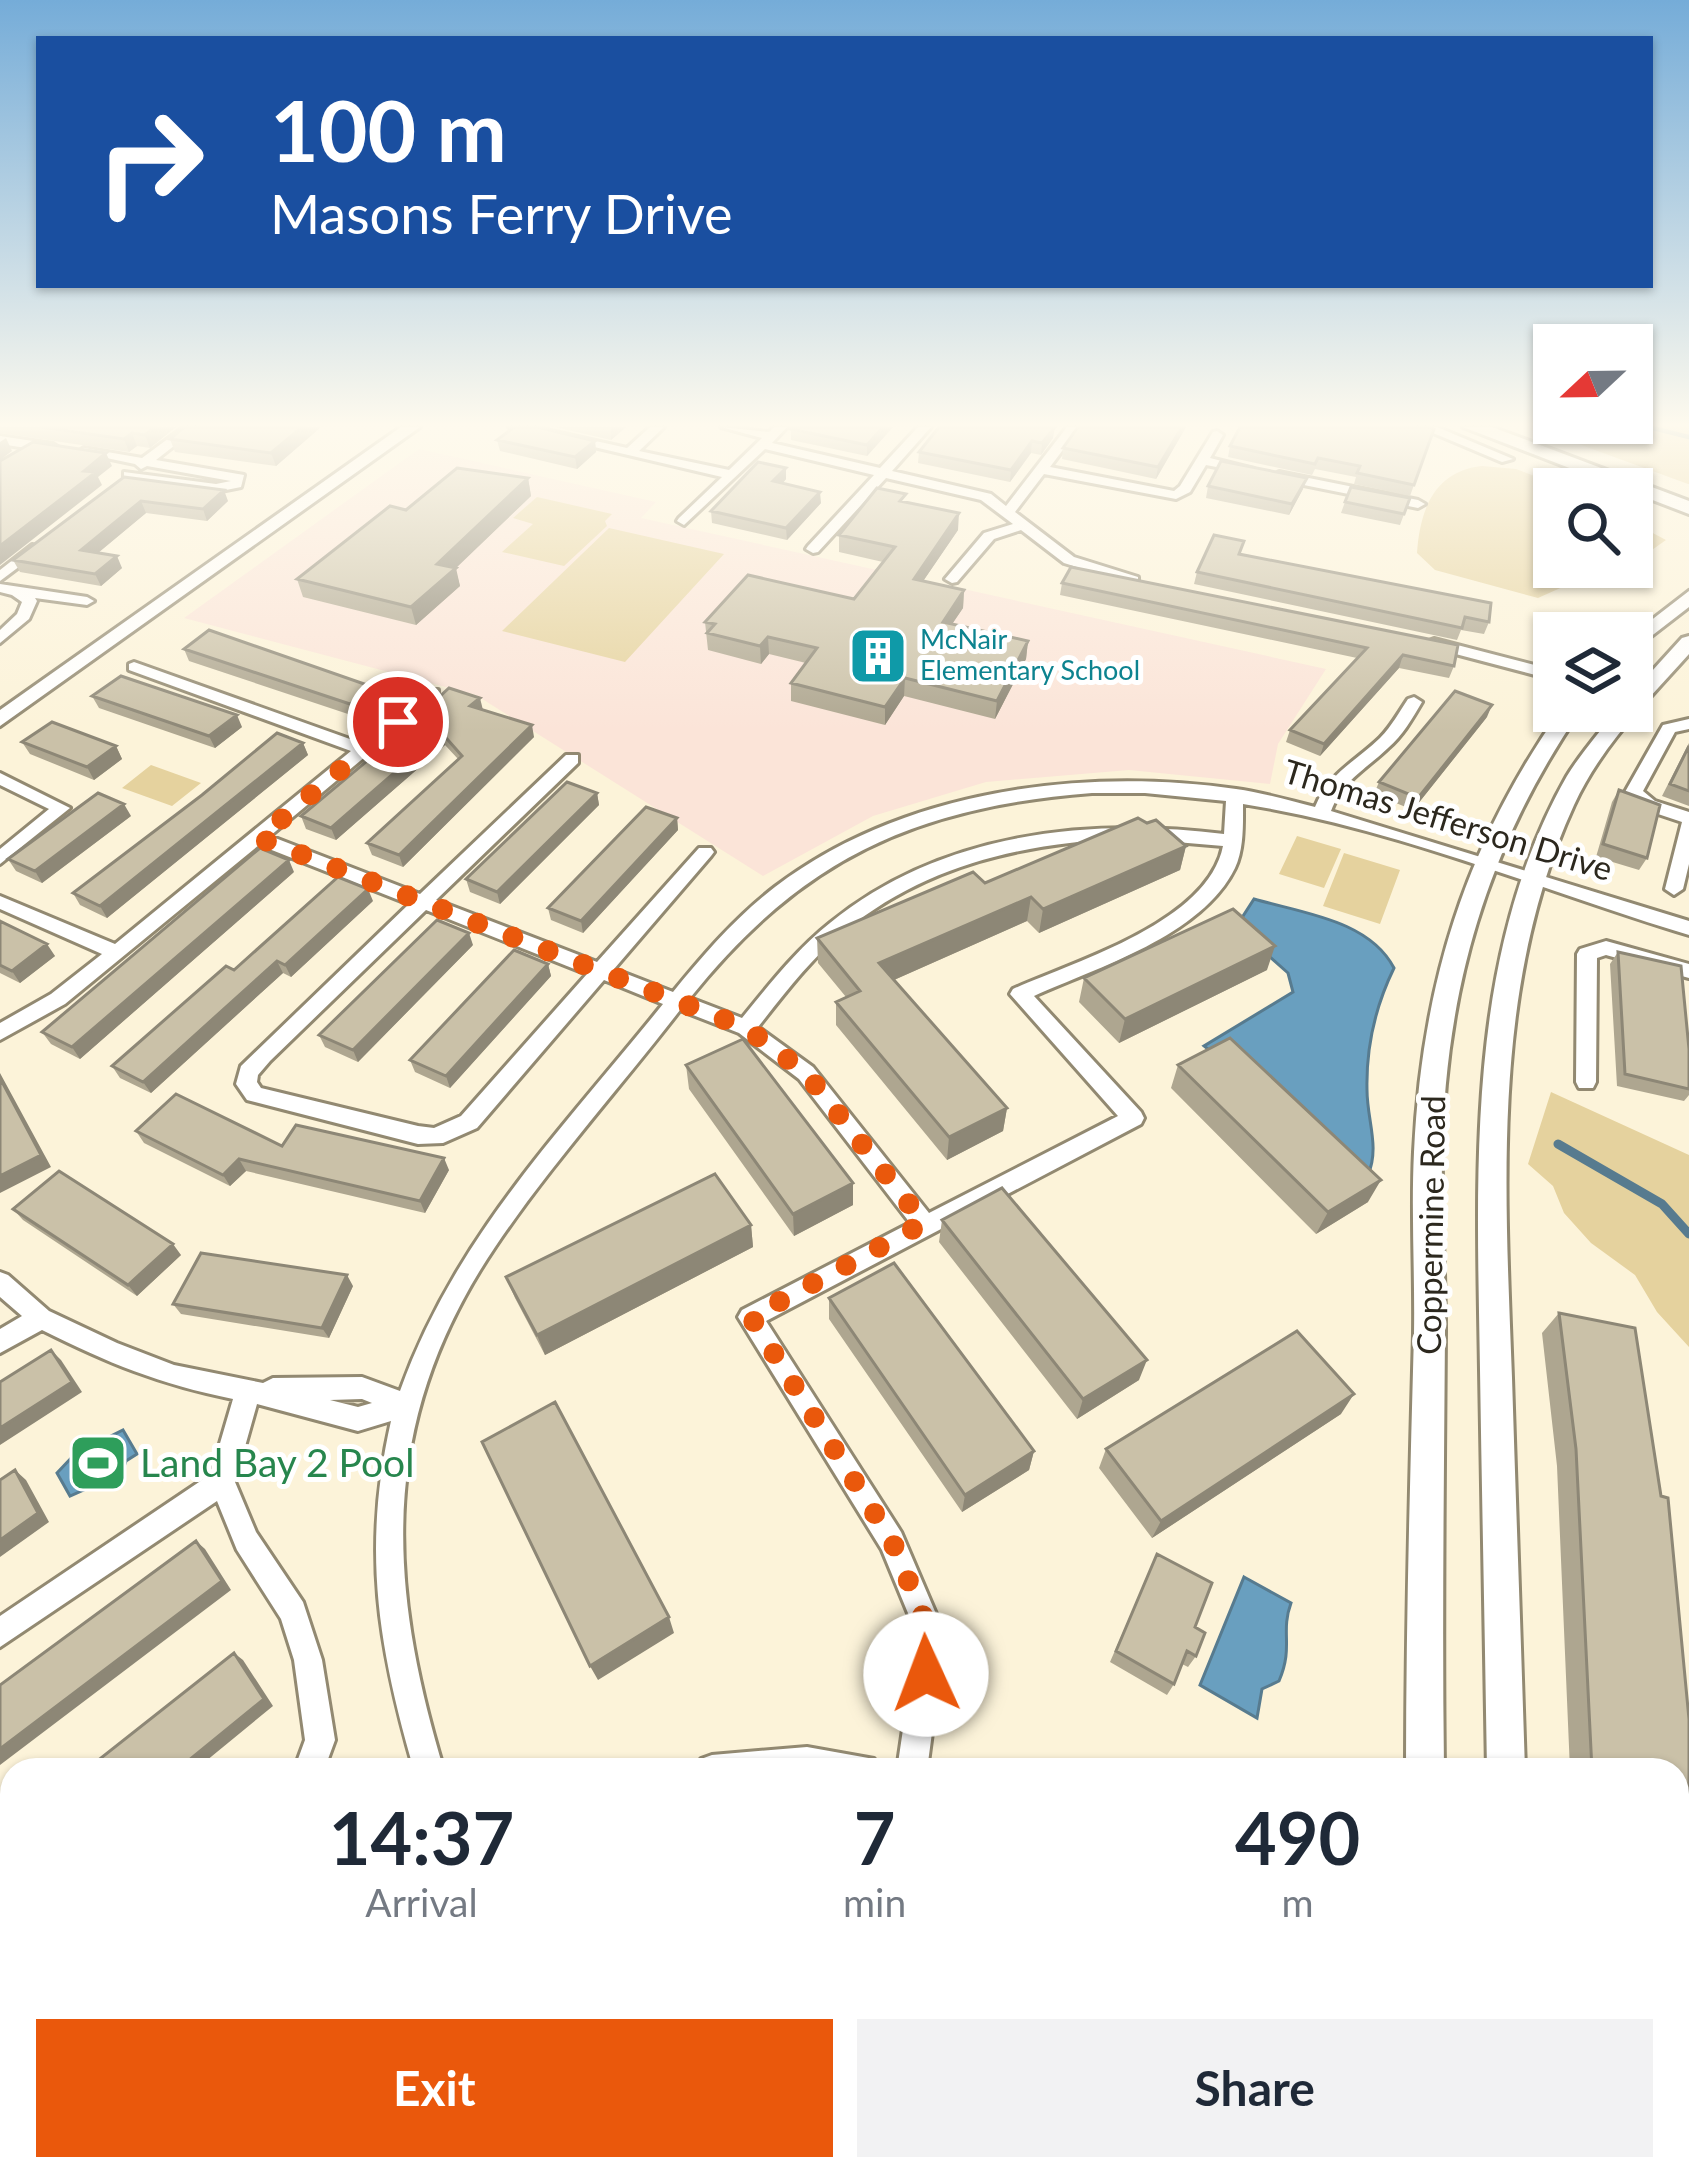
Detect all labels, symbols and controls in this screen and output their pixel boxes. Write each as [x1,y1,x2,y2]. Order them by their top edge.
text: 100 m [270,79,507,180]
icon: right [72,84,228,240]
text: Masons Ferry Drive [270,181,733,246]
north arrow [1533,324,1653,444]
map controls [1533,324,1653,732]
button: search [1533,468,1653,588]
button: layers [1533,612,1653,732]
place label: McNair Elementary School [920,622,1140,686]
building icon: McNair Elementary School [847,625,909,687]
pin [347,671,449,773]
icon: arrive [365,689,431,755]
street label: Thomas Jefferson Drive [1279,750,1617,888]
street label: Coppermine Road [1408,1095,1452,1355]
sports icon: Land Bay 2 Pool [67,1432,129,1494]
place label: Land Bay 2 Pool [140,1439,414,1485]
position arrow [863,1611,989,1737]
text: 14:37 [329,1794,514,1880]
text: 7 [854,1794,896,1880]
text: 490 [1235,1794,1360,1880]
text: Arrival [365,1879,478,1925]
text: min [843,1879,906,1925]
text: m [1282,1879,1314,1925]
button: Exit [36,2019,833,2157]
button: Share [857,2019,1653,2157]

